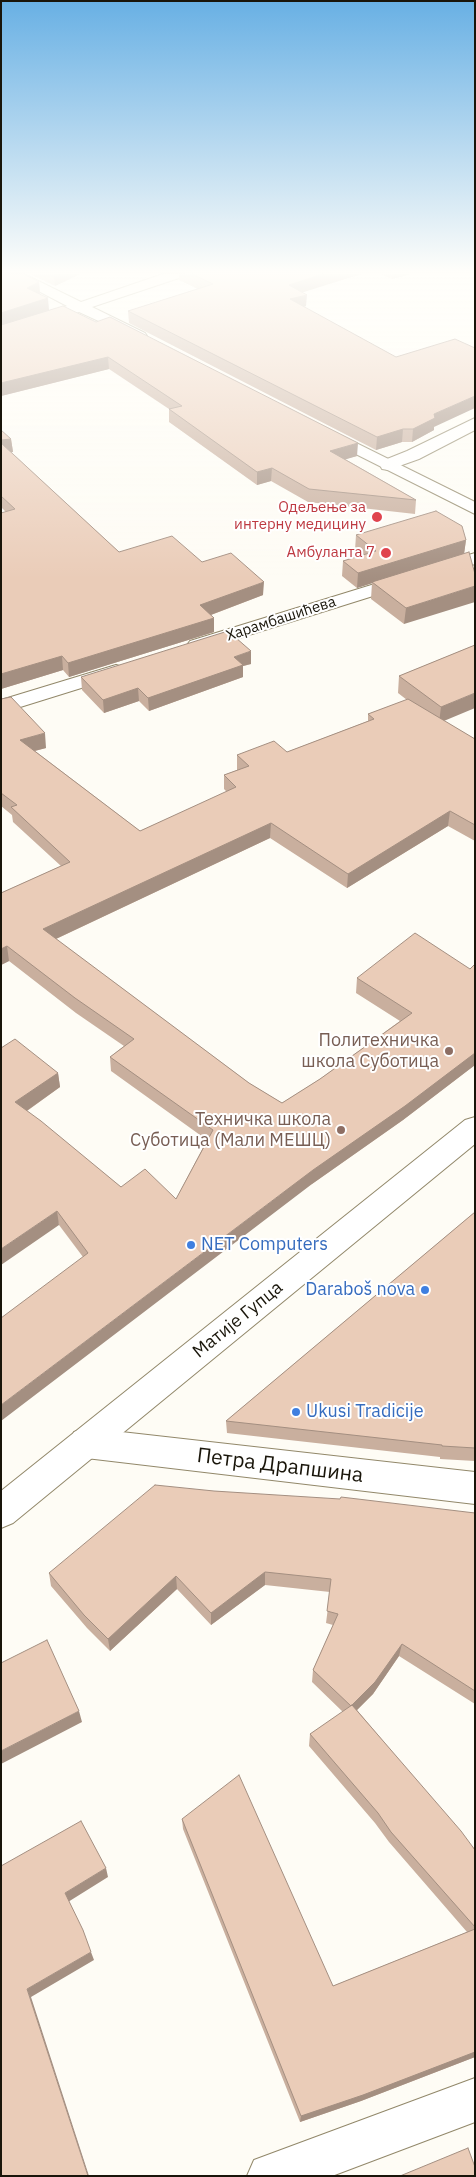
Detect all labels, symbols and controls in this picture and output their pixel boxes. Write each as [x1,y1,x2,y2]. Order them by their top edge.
place label: Одељење за интерну медицину [234,499,366,534]
marker: Одељење за интерну медицину [370,510,384,524]
place label: Амбуланта 7 [287,544,375,562]
marker: Амбуланта 7 [379,546,393,560]
street label: Харамбашићева [224,593,338,645]
place label: Политехничка школа Суботица [301,1030,439,1072]
marker: Политехничка школа Суботица [443,1045,455,1057]
place label: Техничка школа Суботица (Мали МЕШЦ) [130,1109,331,1152]
marker: Техничка школа Суботица (Мали МЕШЦ) [335,1124,347,1136]
place label: NET Computers [201,1234,328,1256]
marker: NET Computers [185,1239,197,1251]
street label: Матије Гупца [189,1277,287,1363]
place label: Daraboš nova [305,1279,415,1301]
marker: Daraboš nova [419,1284,431,1296]
place label: Ukusi Tradicije [306,1401,424,1423]
marker: Ukusi Tradicije [290,1406,302,1418]
street label: Петра Драпшина [195,1443,365,1489]

